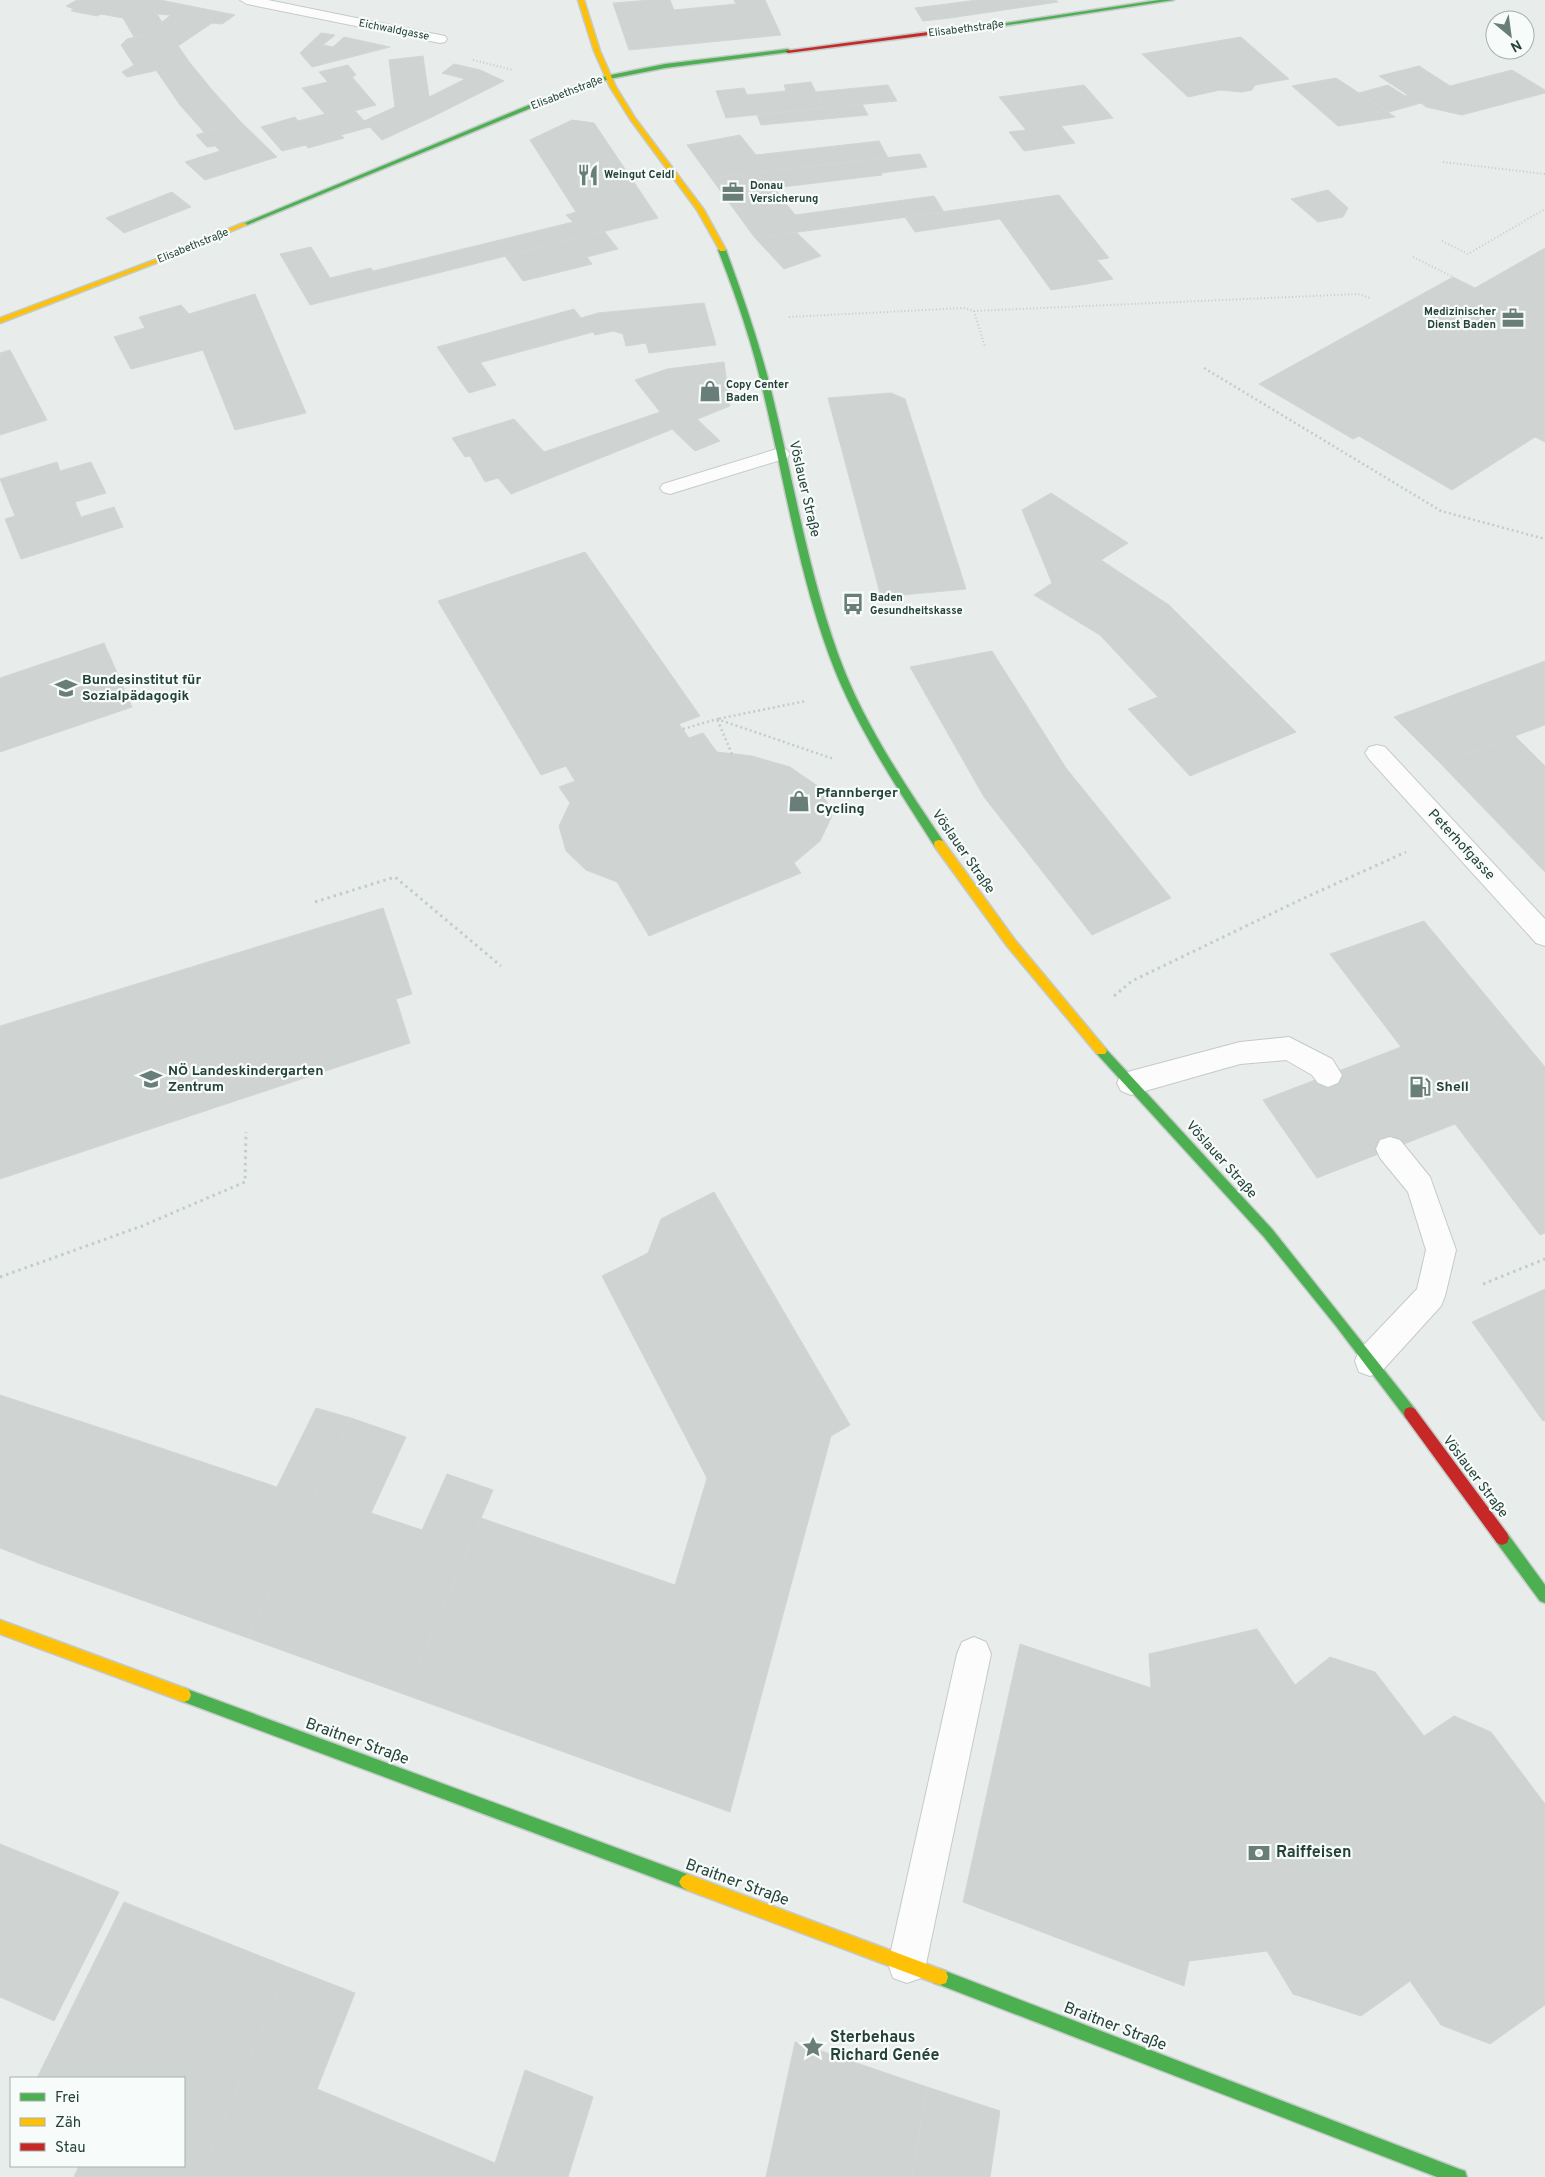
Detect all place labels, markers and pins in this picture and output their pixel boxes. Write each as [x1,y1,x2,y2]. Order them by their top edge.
restaurant icon: Weingut Ceidl [575,162,601,188]
place label: Weingut Ceidl [604,168,674,182]
office icon: Donau Versicherung [720,179,746,205]
place label: Donau Versicherung [750,179,818,206]
place label: Medizinischer Dienst Baden [1424,305,1496,332]
office icon: Medizinischer Dienst Baden [1500,305,1526,331]
shop icon: Copy Center Baden [697,378,723,404]
place label: Copy Center Baden [726,378,789,405]
bus stop icon: Baden Gesundheitskasse [840,591,866,617]
place label: Baden Gesundheitskasse [870,591,963,618]
place label: Bundesinstitut für Sozialpädagogik [82,672,201,705]
school or university icon: Bundesinstitut für Sozialpädagogik [53,675,79,701]
place label: Pfannberger Cycling [816,785,898,818]
shop icon: Pfannberger Cycling [786,788,812,814]
place label: NÖ Landeskindergarten Zentrum [168,1063,323,1096]
school or university icon: NÖ Landeskindergarten Zentrum [138,1066,164,1092]
fuel station icon: Shell [1407,1074,1433,1100]
place label: Shell [1436,1079,1469,1096]
bank icon: Raiffeisen [1246,1840,1272,1866]
place label: Raiffeisen [1276,1843,1351,1863]
place label: Sterbehaus Richard Genée [830,2028,940,2066]
place icon: Sterbehaus Richard Genée [800,2034,826,2060]

